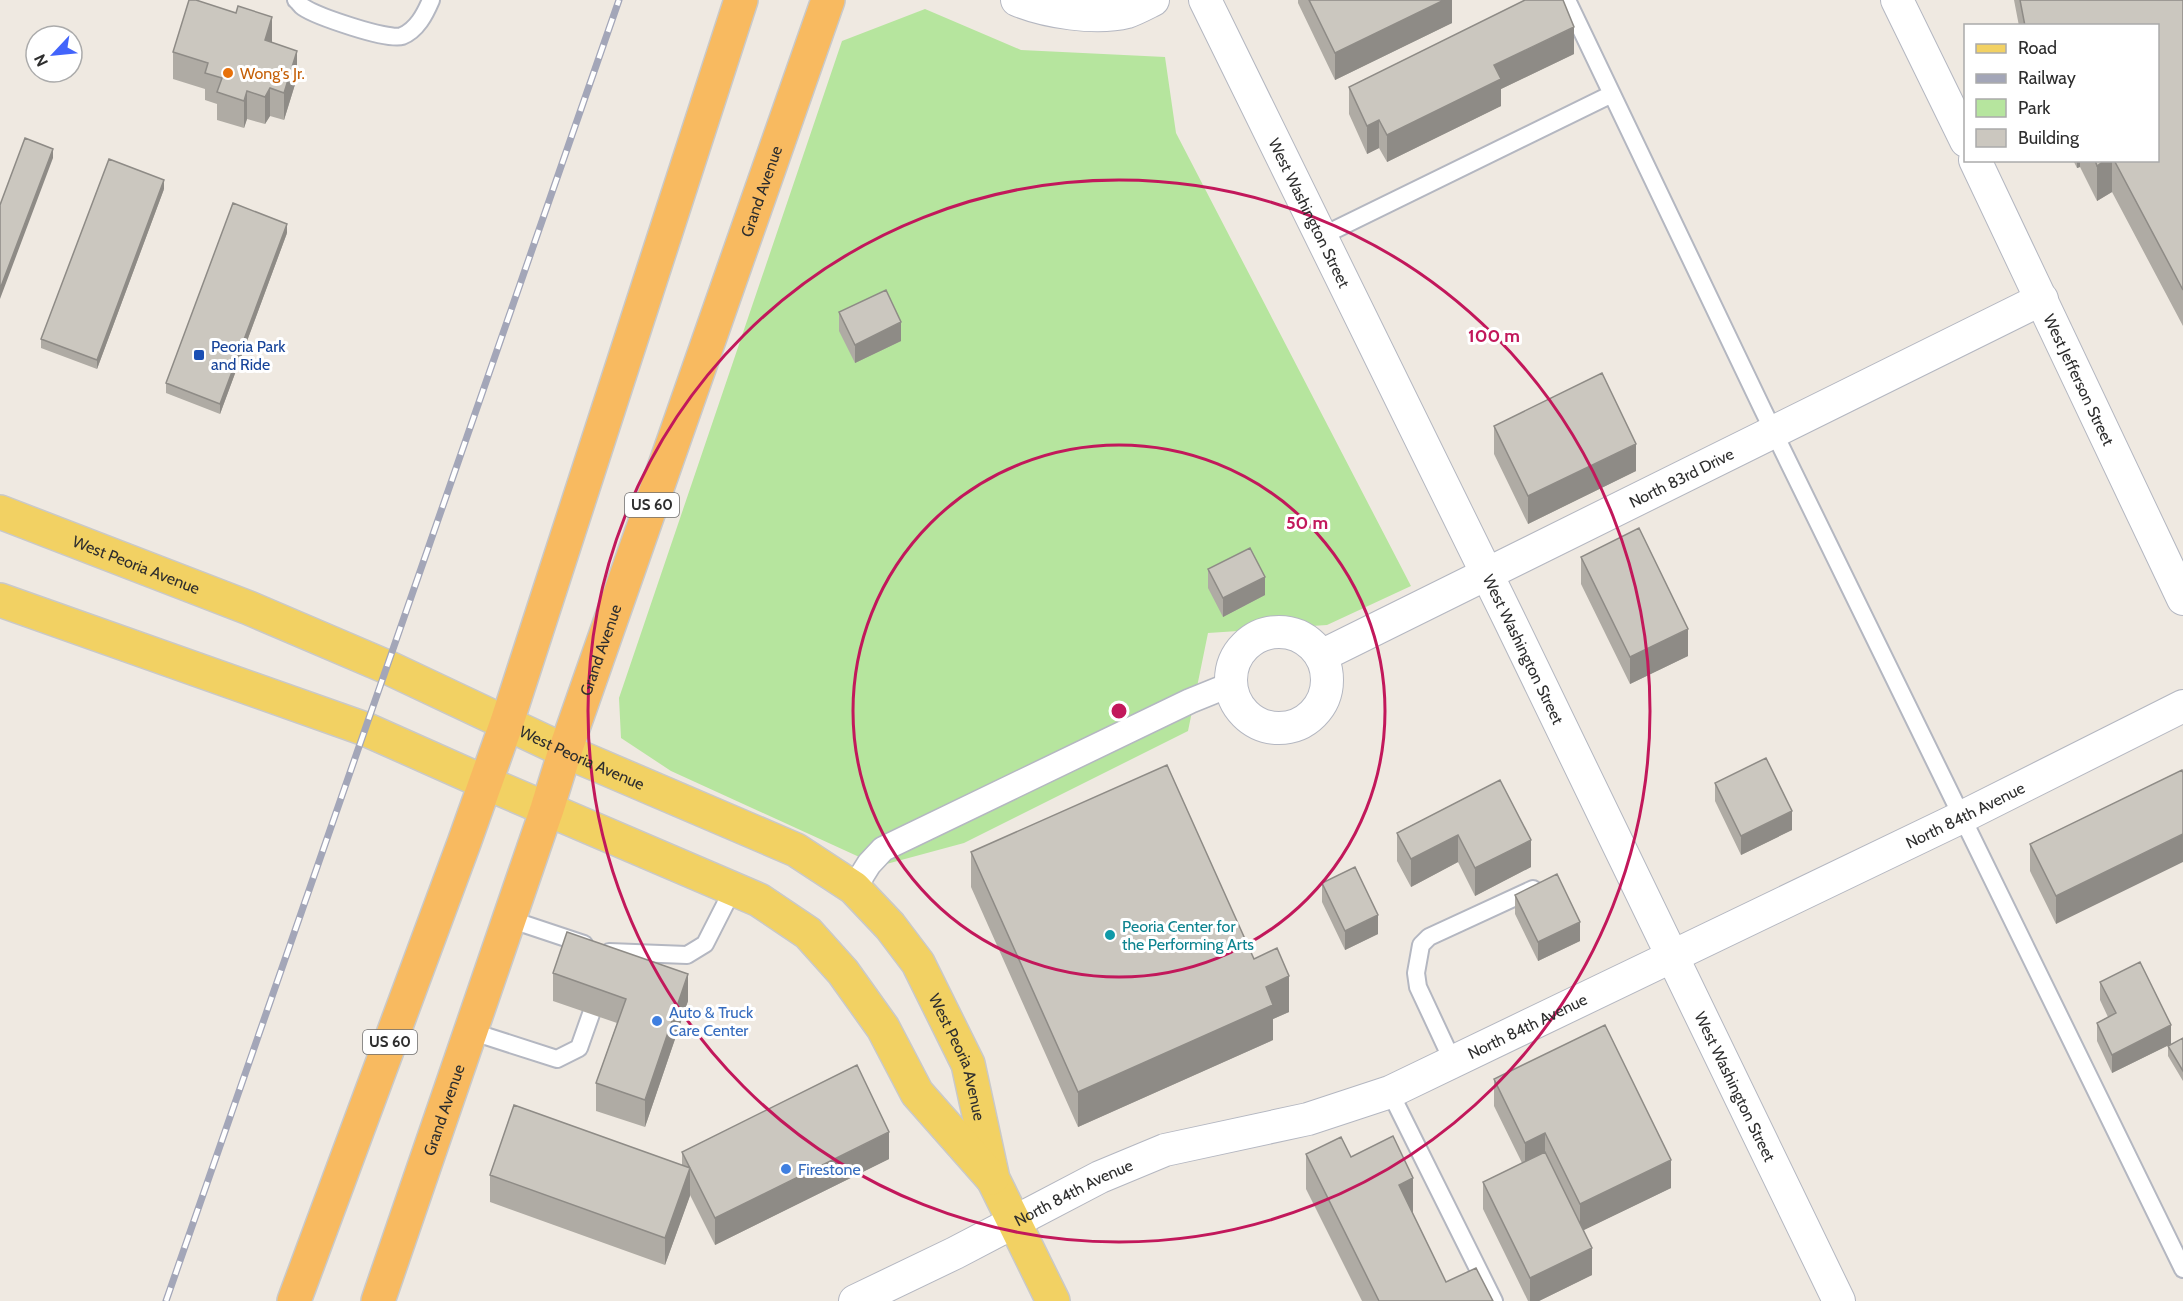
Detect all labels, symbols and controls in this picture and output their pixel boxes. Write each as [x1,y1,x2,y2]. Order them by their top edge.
north arrow [24,24,84,84]
legend [1964,24,2159,162]
text: Road [2018,37,2057,59]
text: N [30,51,52,70]
place label: Wong's Jr. [240,64,305,83]
marker: Wong's Jr. [221,66,235,80]
text: Railway [2018,67,2076,89]
text: Park [2018,97,2051,119]
text: Building [2018,127,2080,149]
street label: West Washington Street [1264,135,1354,291]
street label: Grand Avenue [737,143,786,240]
street label: West Jefferson Street [2039,311,2118,449]
text: 100 m [1468,325,1520,347]
place label: Peoria Park and Ride [211,337,286,374]
marker: Peoria Park and Ride [192,348,206,362]
street label: North 83rd Drive [1626,444,1737,512]
road number: US 60 [625,493,679,517]
text: 50 m [1286,512,1328,534]
street label: West Peoria Avenue [70,532,202,598]
street label: West Washington Street [1479,571,1568,728]
street label: Grand Avenue [576,602,626,698]
centre of rings [1109,701,1129,721]
street label: West Peoria Avenue [516,722,647,794]
street label: North 84th Avenue [1903,778,2028,853]
place label: Peoria Center for the Performing Arts [1122,917,1254,954]
marker: Peoria Center for the Performing Arts [1103,928,1117,942]
street label: North 84th Avenue [1465,990,1590,1063]
street label: West Peoria Avenue [925,991,989,1122]
place label: Auto & Truck Care Center [669,1003,754,1040]
street label: West Washington Street [1690,1009,1779,1165]
marker: Auto & Truck Care Center [650,1014,664,1028]
road number: US 60 [363,1030,417,1054]
street label: Grand Avenue [420,1062,469,1158]
street label: North 84th Avenue [1011,1155,1136,1230]
place label: Firestone [798,1160,861,1179]
marker: Firestone [779,1162,793,1176]

